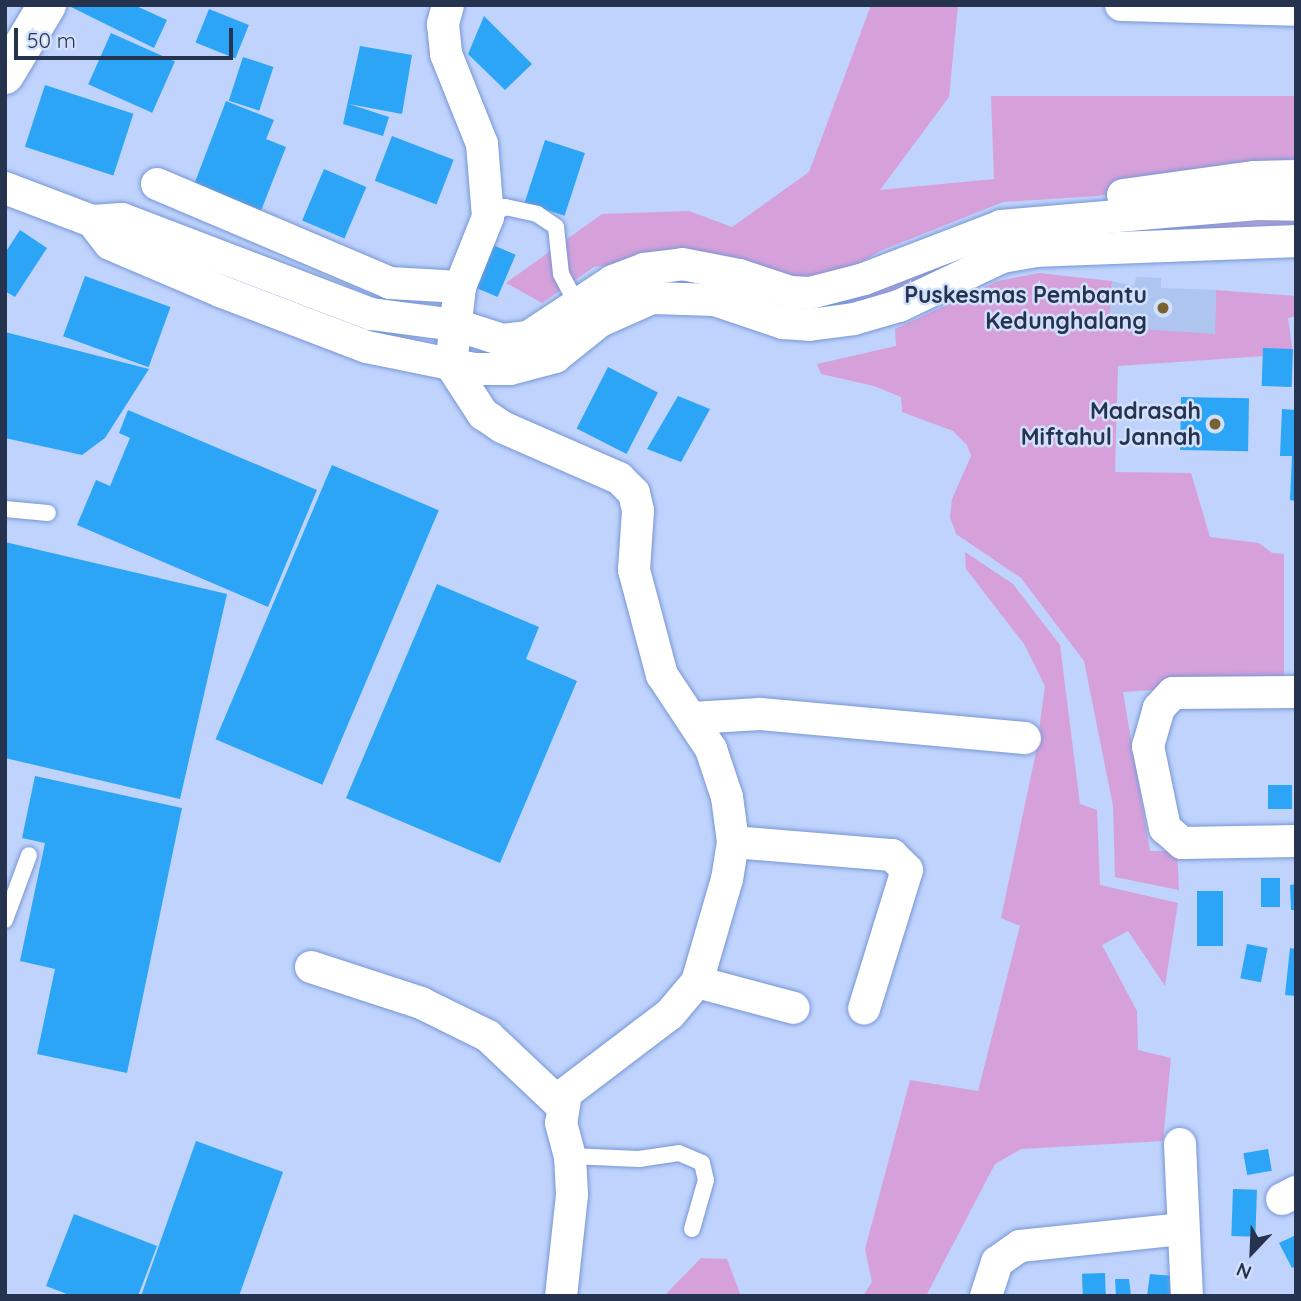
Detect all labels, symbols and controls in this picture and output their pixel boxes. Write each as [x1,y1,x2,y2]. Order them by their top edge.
scale bar [18,14,236,58]
text: 50 m [27,27,76,53]
place label: Puskesmas Pembantu Kedunghalang [904,281,1147,335]
marker: Puskesmas Pembantu Kedunghalang [1153,298,1173,318]
place label: Madrasah Miftahul Jannah [1021,397,1201,451]
marker: Madrasah Miftahul Jannah [1207,416,1223,432]
north arrow [1217,1217,1287,1287]
text: N [1233,1258,1255,1285]

